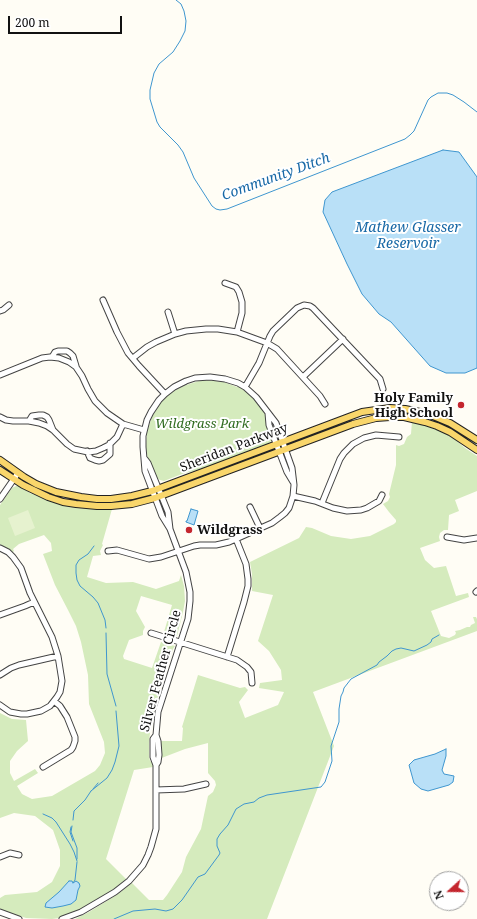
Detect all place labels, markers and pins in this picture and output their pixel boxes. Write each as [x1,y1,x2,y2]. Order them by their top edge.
place label: Holy Family High School [374,390,453,421]
marker: Holy Family High School [456,400,466,410]
place label: Wildgrass [197,522,263,538]
marker: Wildgrass [184,525,194,535]

